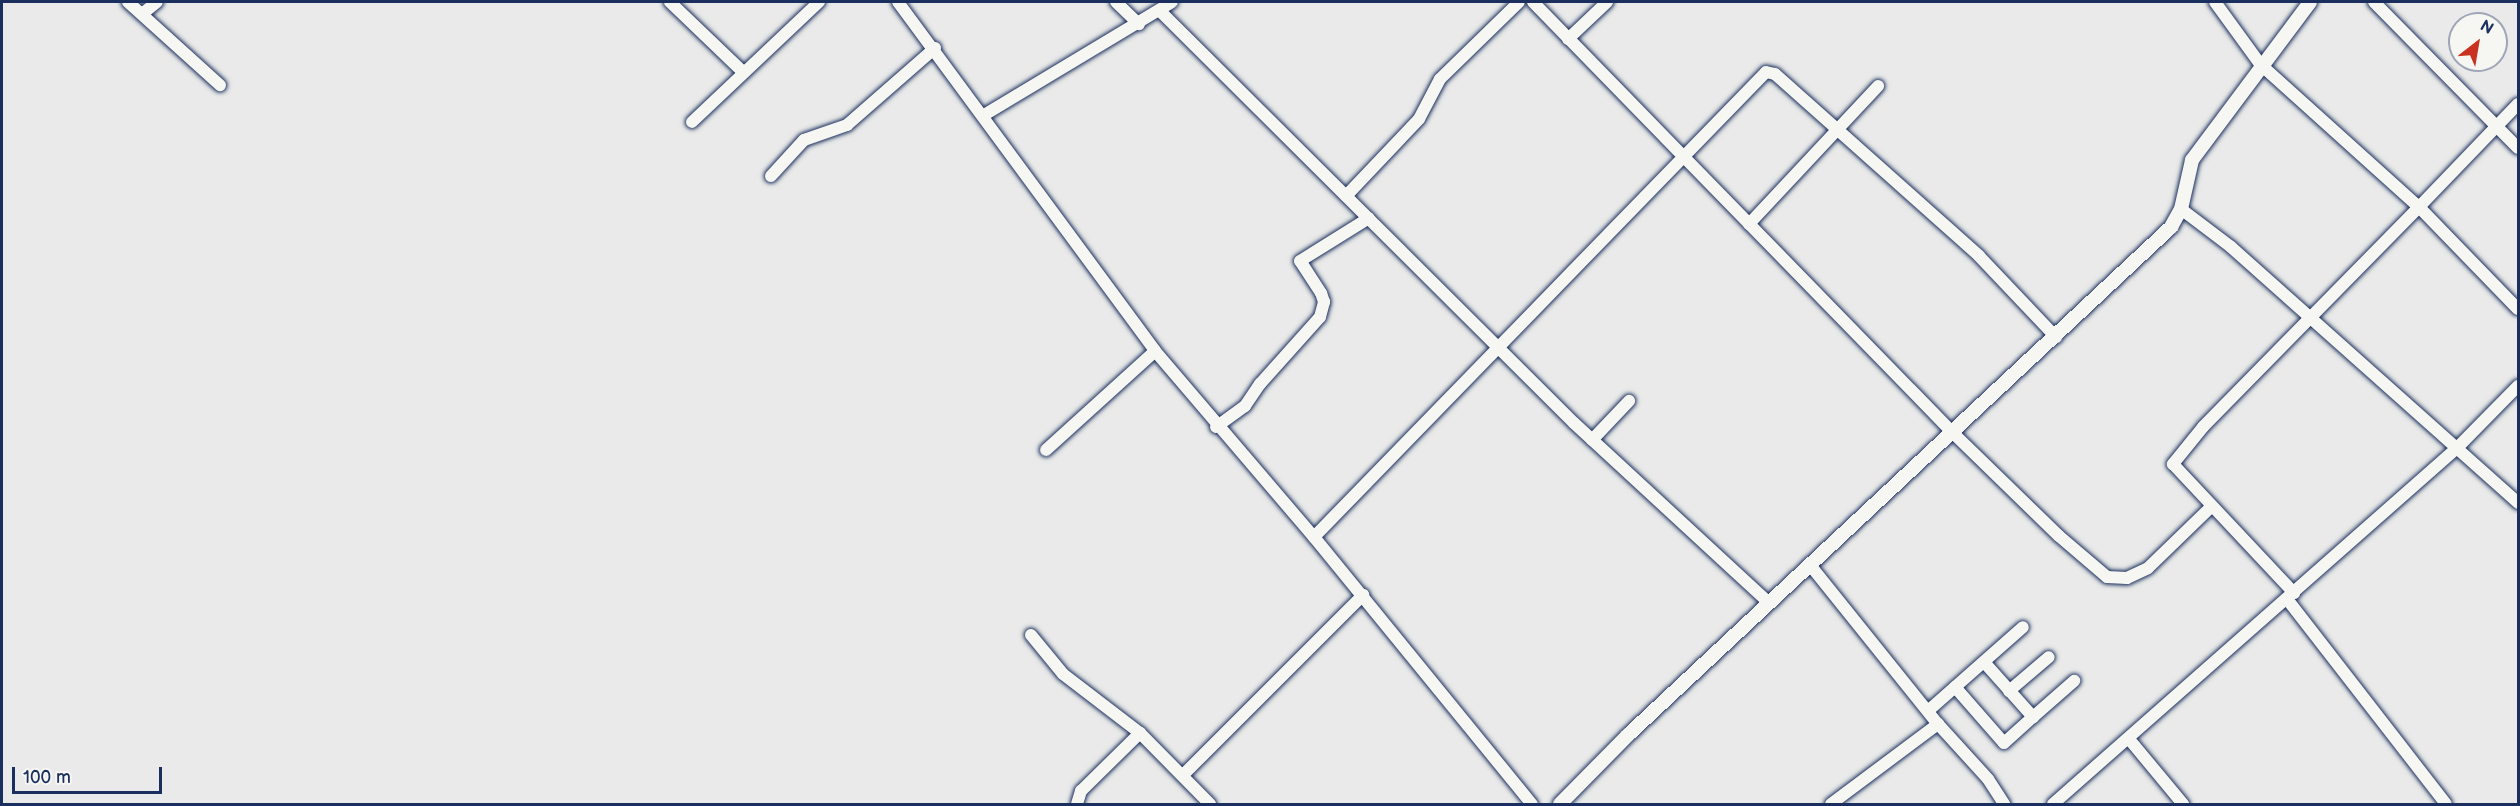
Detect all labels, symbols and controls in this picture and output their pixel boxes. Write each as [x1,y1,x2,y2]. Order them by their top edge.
north arrow [2448,12,2508,72]
text: N [2476,17,2497,39]
scale bar [15,755,165,793]
text: 100 m [23,767,71,788]

